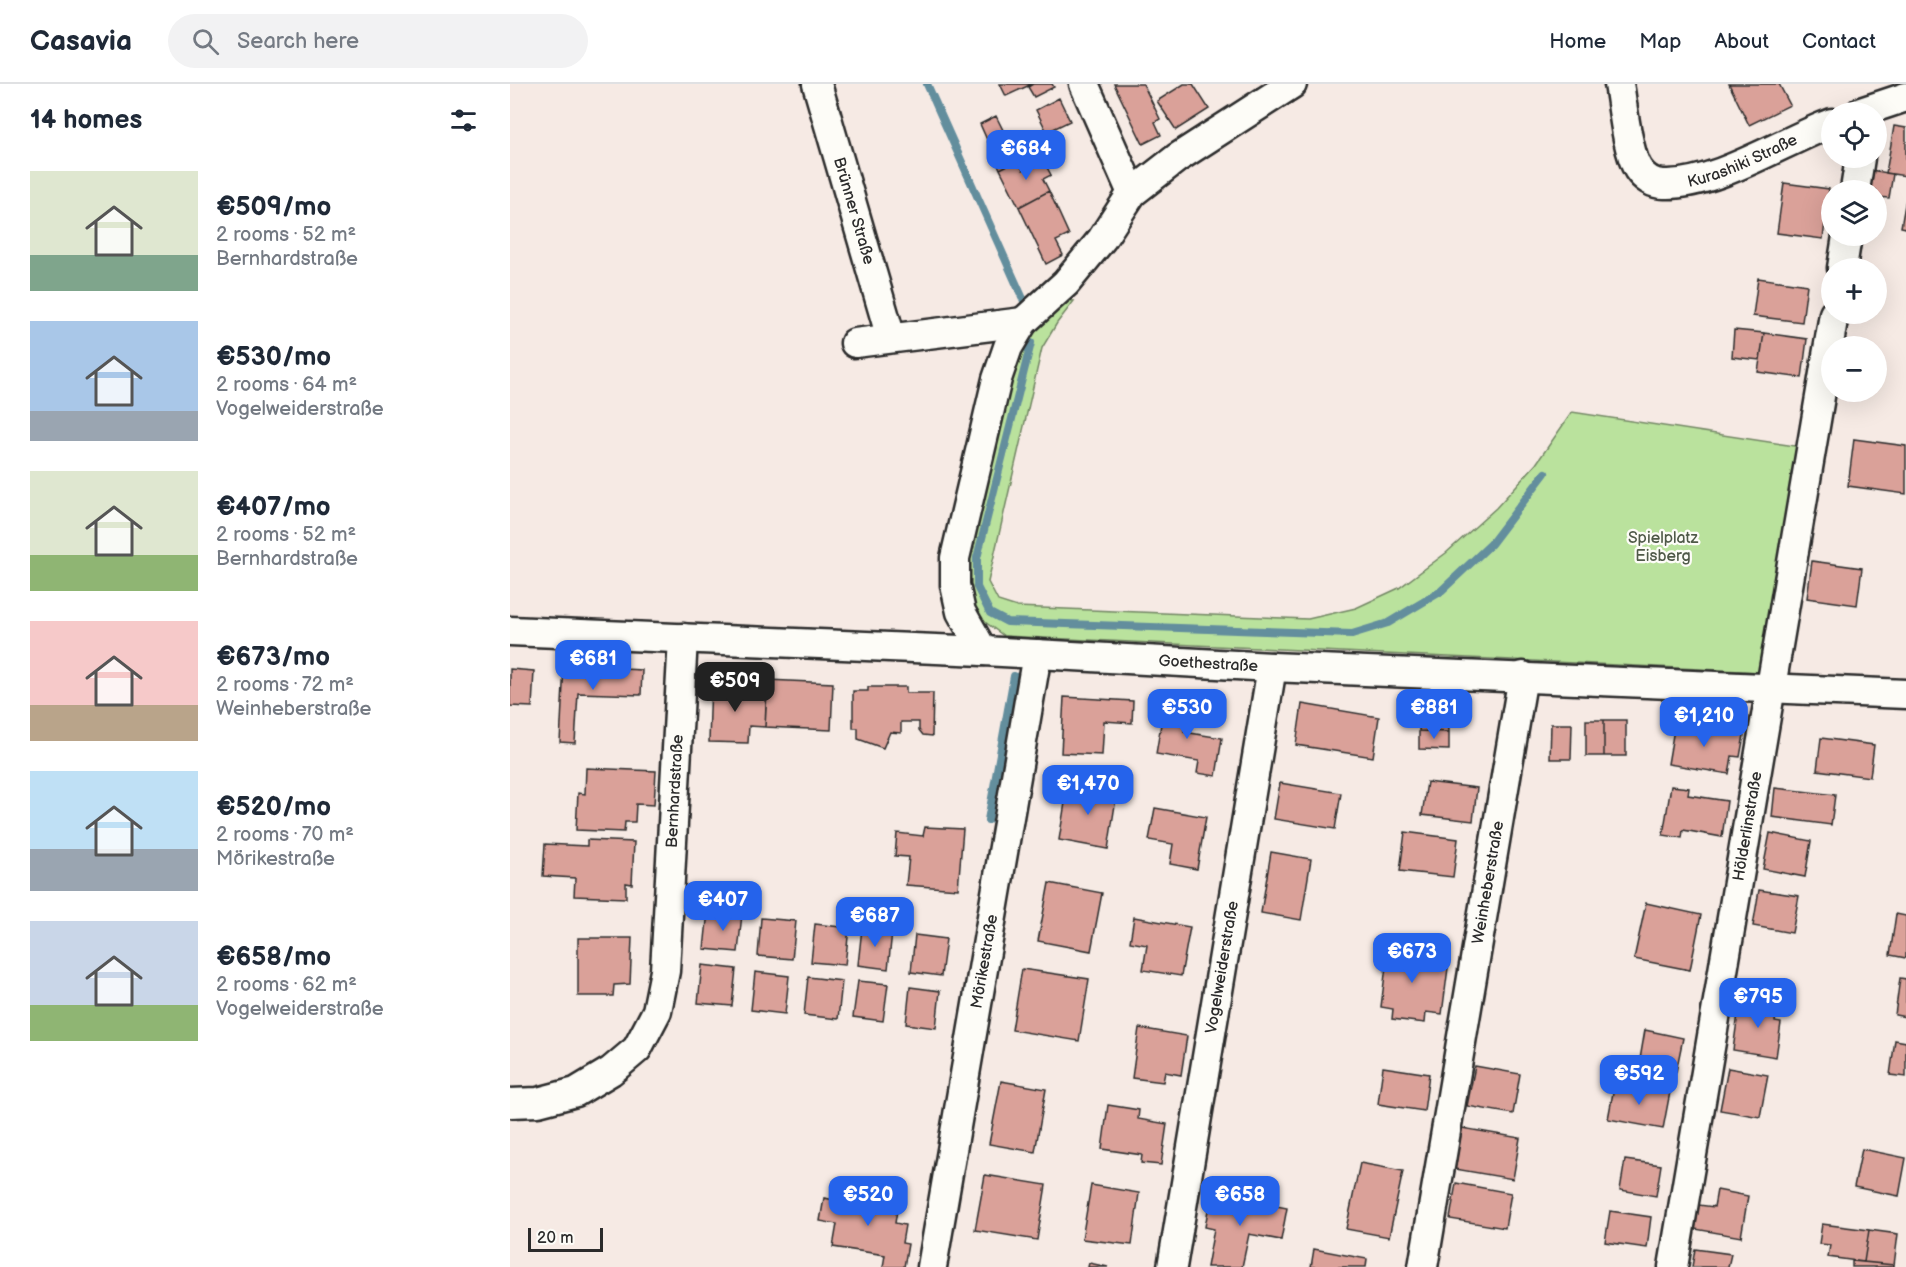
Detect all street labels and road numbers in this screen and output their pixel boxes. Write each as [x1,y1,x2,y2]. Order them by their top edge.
street label: Kurashiki Straße [1686,130,1801,191]
street label: Brünner Straße [829,155,879,267]
street label: Goethestraße [1158,651,1259,676]
street label: Bernhardstraße [662,733,687,848]
street label: Hölderlinstraße [1729,770,1766,882]
street label: Weinheberstraße [1468,819,1508,945]
street label: Vogelweiderstraße [1202,899,1242,1035]
street label: Mörikestraße [967,912,1002,1010]

